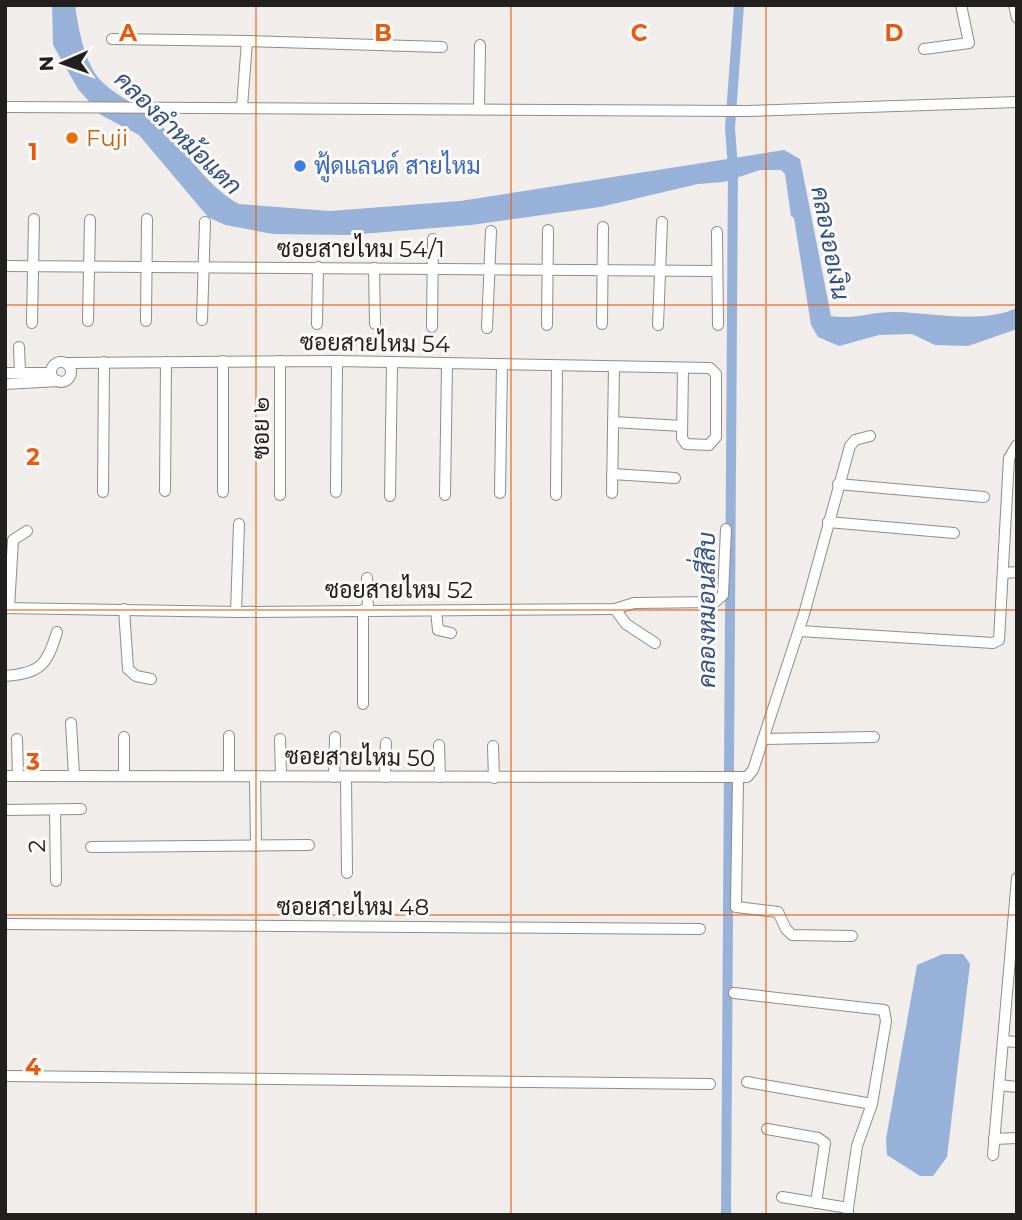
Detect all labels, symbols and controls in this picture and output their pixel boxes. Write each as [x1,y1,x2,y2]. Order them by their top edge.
text: A [118,19,137,47]
text: B [374,19,392,47]
text: C [631,19,648,47]
text: D [885,19,904,47]
north arrow [28,28,98,98]
text: N [35,55,58,72]
water label: คลองลำหม้อแตก [109,65,248,200]
place label: Fuji [86,124,128,152]
marker: Fuji [64,130,80,146]
text: 1 [28,138,38,166]
place label: ฟู้ดแลนด์ สายไหม [314,150,481,183]
marker: ฟู้ดแลนด์ สายไหม [292,158,308,174]
water label: คลองออเงิน [805,184,856,302]
street label: ซอยสายไหม 54/1 [277,233,445,263]
street label: ซอยสายไหม 54 [300,326,450,358]
street label: ซอย ๒ [247,397,275,459]
text: 2 [26,443,40,471]
water label: คลองหมอนสี่สิบ [686,531,721,688]
street label: ซอยสายไหม 52 [325,574,473,604]
street label: ซอยสายไหม 50 [285,740,436,772]
text: 3 [25,748,40,776]
street label: 2 [23,839,51,853]
street label: ซอยสายไหม 48 [277,891,429,921]
text: 4 [25,1053,41,1081]

